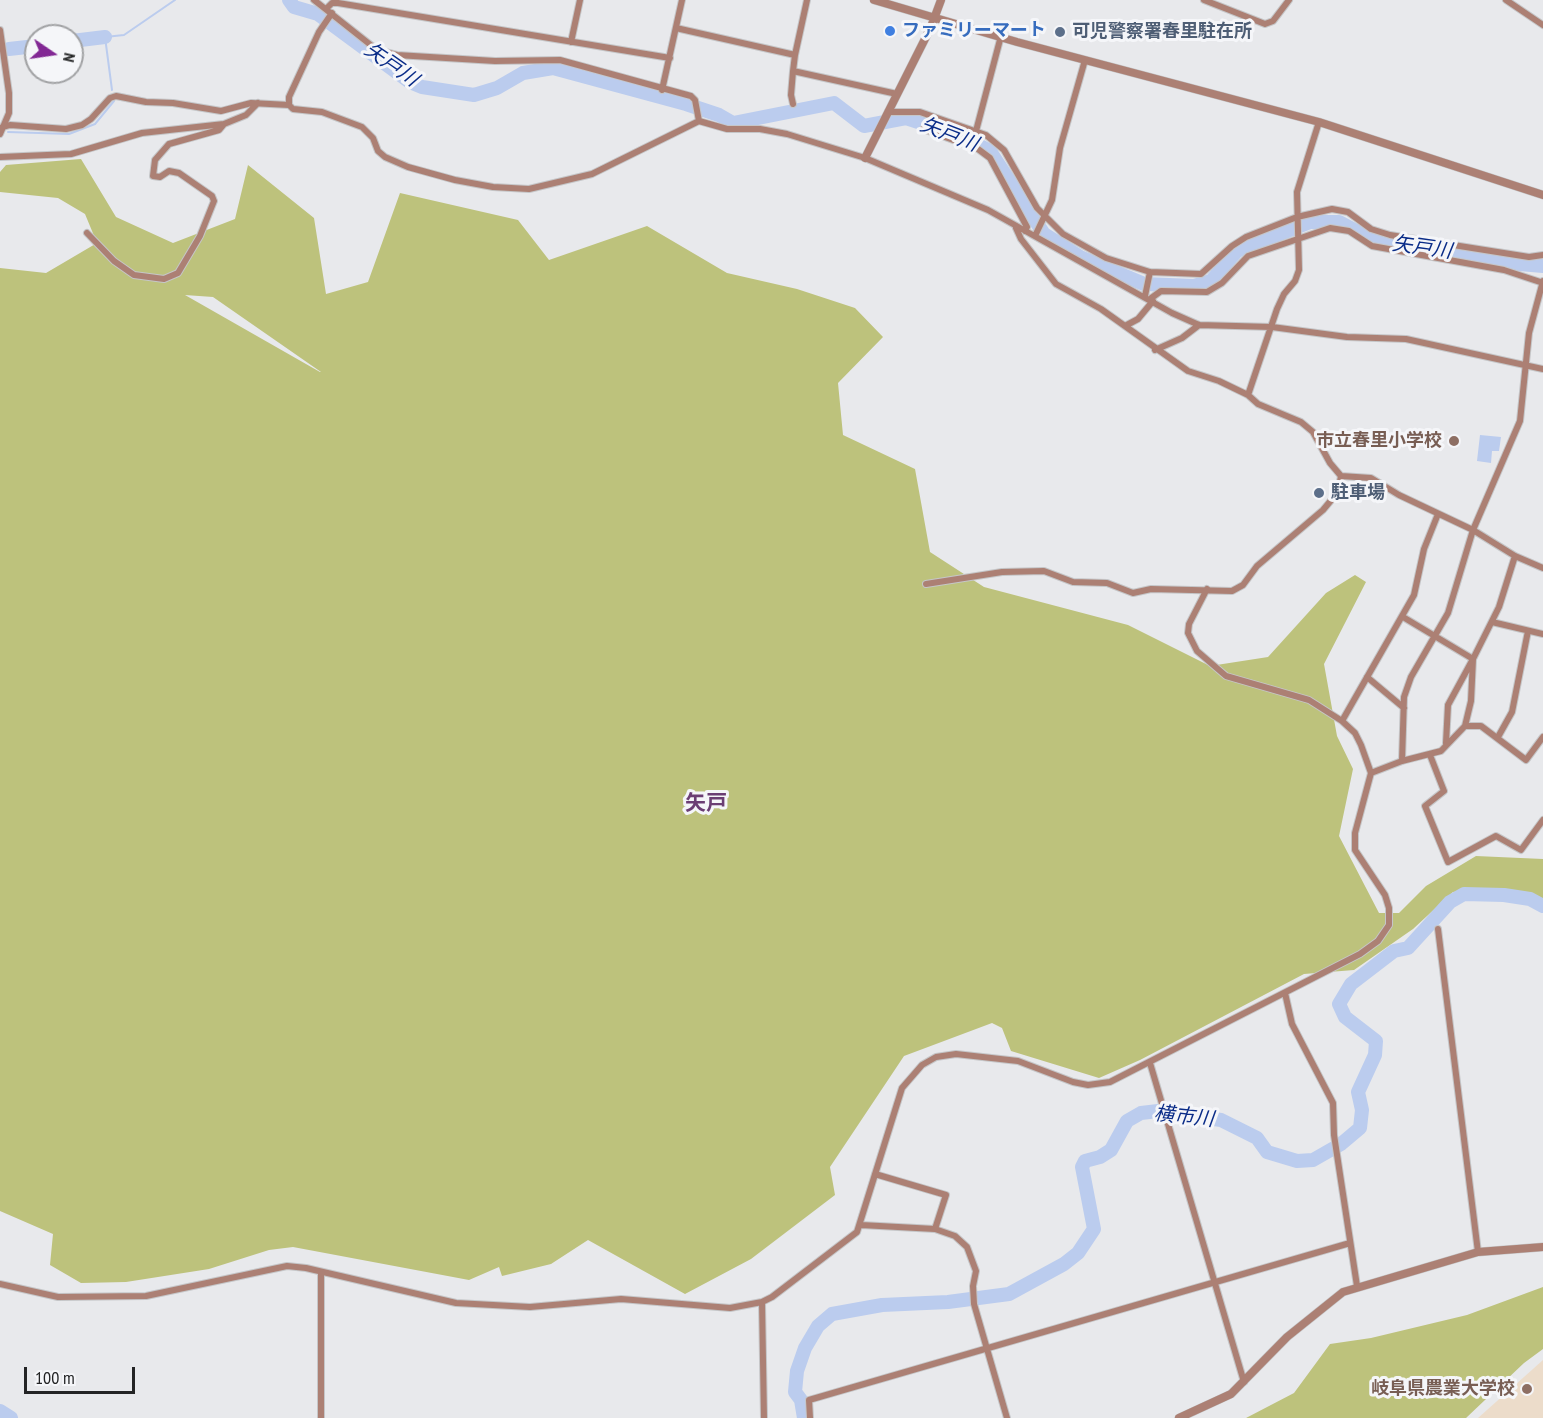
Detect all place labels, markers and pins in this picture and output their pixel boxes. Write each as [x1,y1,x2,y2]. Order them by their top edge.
place label: ファミリーマート [902,20,1046,42]
place label: 可児警察署春里駐在所 [1072,21,1252,43]
marker: ファミリーマート [883,24,897,38]
marker: 可児警察署春里駐在所 [1053,25,1067,39]
place label: 市立春里小学校 [1316,430,1442,452]
marker: 市立春里小学校 [1447,434,1461,448]
place label: 駐車場 [1331,482,1385,504]
marker: 駐車場 [1312,486,1326,500]
place label: 岐阜県農業大学校 [1371,1378,1515,1400]
marker: 岐阜県農業大学校 [1520,1382,1534,1396]

